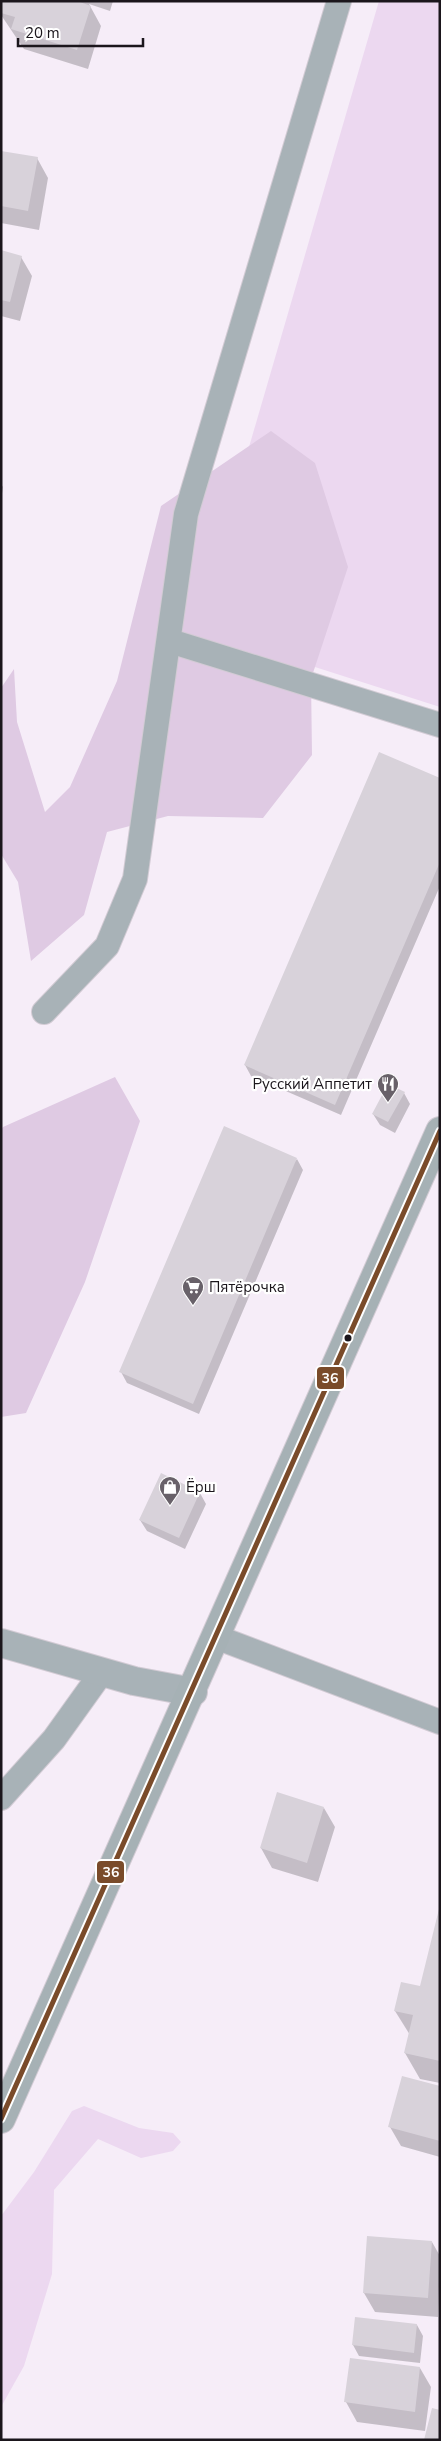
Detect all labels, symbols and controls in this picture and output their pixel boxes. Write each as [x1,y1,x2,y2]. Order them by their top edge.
scale bar [18,15,142,47]
text: 20 m [25,23,60,43]
restaurant icon: Русский Аппетит [376,1072,400,1103]
place label: Русский Аппетит [253,1074,372,1094]
supermarket icon: Пятёрочка [181,1275,205,1306]
place label: Пятёрочка [209,1277,285,1297]
unlabelled marker [343,1333,353,1343]
line badge: 36 [316,1366,345,1390]
text: 36 [322,1369,338,1388]
shop icon: Ёрш [158,1475,182,1506]
place label: Ёрш [186,1477,216,1497]
line badge: 36 [96,1860,125,1884]
text: 36 [103,1863,119,1882]

